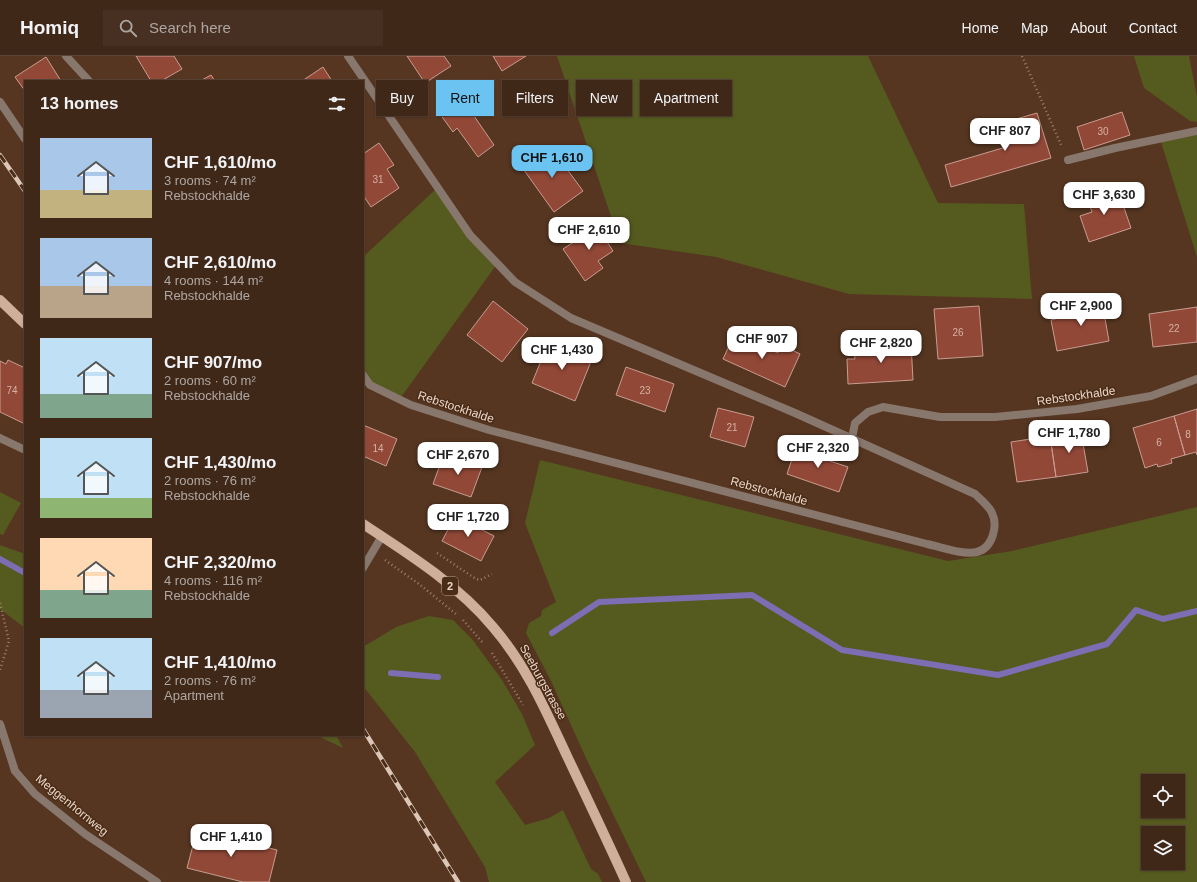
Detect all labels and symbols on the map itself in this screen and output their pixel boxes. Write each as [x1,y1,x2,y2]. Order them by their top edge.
pin: CHF 807 [968,118,1042,152]
house number: 30 [1097,126,1109,137]
pin: CHF 1,610 [506,145,598,179]
house number: 31 [372,174,384,185]
pin: CHF 3,630 [1058,182,1150,216]
pin: CHF 2,610 [543,217,635,251]
pin: CHF 2,900 [1035,293,1127,327]
house number: 22 [1168,323,1180,334]
pin: CHF 907 [725,326,799,360]
house number: 26 [952,327,964,338]
pin: CHF 2,820 [835,330,927,364]
pin: CHF 1,430 [516,337,608,371]
street label: Rebstockhalde [1036,383,1117,408]
house number: 74 [6,385,18,396]
house number: 23 [639,385,651,396]
street label: Rebstockhalde [416,388,496,426]
pin: CHF 1,780 [1023,420,1115,454]
house number: 21 [726,422,738,433]
house number: 8 [1185,429,1191,440]
pin: CHF 2,320 [772,435,864,469]
house number: 6 [1156,437,1162,448]
pin: CHF 2,670 [412,442,504,476]
house number: 14 [372,443,384,454]
street label: Rebstockhalde [729,474,809,508]
pin: CHF 1,720 [422,504,514,538]
road number: 2 [442,577,458,595]
street label: Seeburgstrasse [517,642,570,722]
street label: Meggenhornweg [33,771,111,839]
pin: CHF 1,410 [185,824,277,858]

